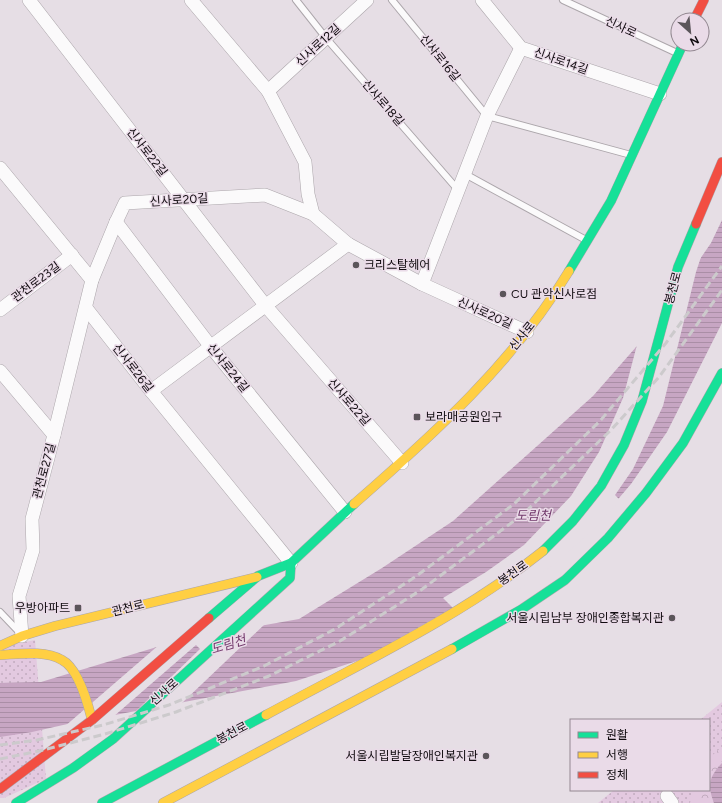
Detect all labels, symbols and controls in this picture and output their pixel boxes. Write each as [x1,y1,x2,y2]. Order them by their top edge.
north arrow [670,12,710,52]
street label: 신사로 [603,14,639,40]
street label: 신사로12길 [293,21,343,69]
street label: 신사로16길 [417,32,463,84]
text: N [688,33,701,48]
street label: 신사로14길 [532,45,590,77]
street label: 신사로18길 [359,77,407,129]
street label: 신사로22길 [124,125,170,179]
street label: 신사로20길 [149,191,209,209]
place label: 크리스탈헤어 [364,258,430,272]
street label: 관천로23길 [9,259,63,305]
marker: 크리스탈헤어 [351,260,361,270]
street label: 봉천로 [662,270,684,306]
place label: CU 관악신사로점 [511,287,597,301]
marker: CU 관악신사로점 [498,289,508,299]
street label: 신사로20길 [455,295,515,331]
street label: 신사로 [506,319,538,353]
street label: 신사로26길 [110,341,156,395]
street label: 신사로24길 [204,341,252,395]
street label: 신사로22길 [325,376,373,428]
place label: 보라매공원입구 [425,410,502,424]
marker: 보라매공원입구 [412,412,422,422]
street label: 관천로27길 [30,442,58,500]
water label: 도림천 [515,508,552,523]
street label: 봉천로 [495,558,531,588]
street label: 관천로 [110,597,146,619]
place label: 우방아파트 [15,601,70,615]
marker: 우방아파트 [73,603,83,613]
place label: 서울시립남부 장애인종합복지관 [506,611,664,625]
marker: 서울시립남부 장애인종합복지관 [667,613,677,623]
water label: 도림천 [209,632,248,657]
street label: 신사로 [147,676,181,708]
street label: 봉천로 [214,719,250,747]
legend [570,719,710,791]
text: 원활 [606,728,628,742]
text: 서행 [606,748,628,762]
place label: 서울시립발달장애인복지관 [346,749,478,763]
marker: 서울시립발달장애인복지관 [481,751,491,761]
text: 정체 [606,768,628,782]

